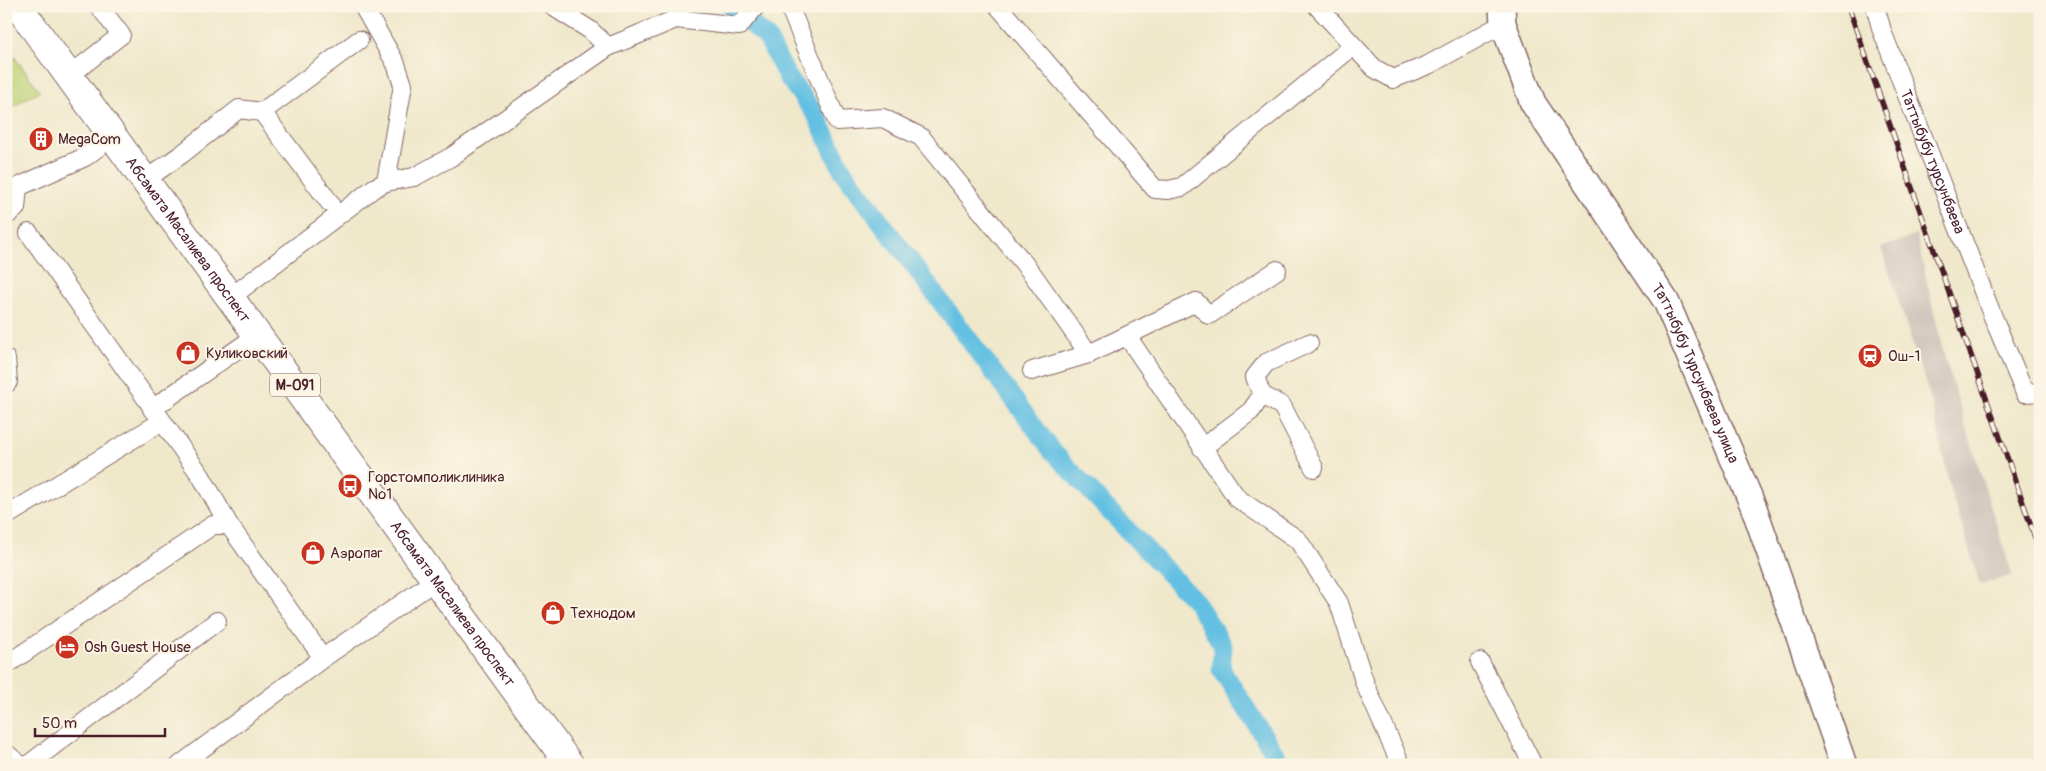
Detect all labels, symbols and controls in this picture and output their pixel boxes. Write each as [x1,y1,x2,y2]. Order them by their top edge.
street label: Таттыбубу турсунбаева [1896,87,1969,236]
building icon: MegaCom [28,126,54,152]
place label: MegaCom [58,130,121,149]
street label: Абсамата Масалиева проспект [121,153,255,327]
street label: Таттыбубу Турсунбаева улица [1647,280,1743,466]
shop icon: Куликовский [175,340,201,366]
station icon: Ош-1 [1857,343,1883,369]
place label: Куликовский [206,344,288,363]
place label: Ош-1 [1888,347,1920,366]
road number: М-091 [270,374,320,396]
place label: Горстомполиклиника №1 [368,468,505,504]
bus stop icon: Горстомполиклиника №1 [337,473,363,499]
street label: Абсамата Масалиева проспект [386,517,520,691]
shop icon: Аэропаг [300,540,326,566]
place label: Аэропаг [330,544,383,563]
shop icon: Технодом [540,600,566,626]
place label: Технодом [570,604,636,623]
hotel icon: Osh Guest House [54,634,80,660]
place label: Osh Guest House [84,638,191,657]
scale bar [35,706,165,738]
text: 50 m [42,714,77,733]

